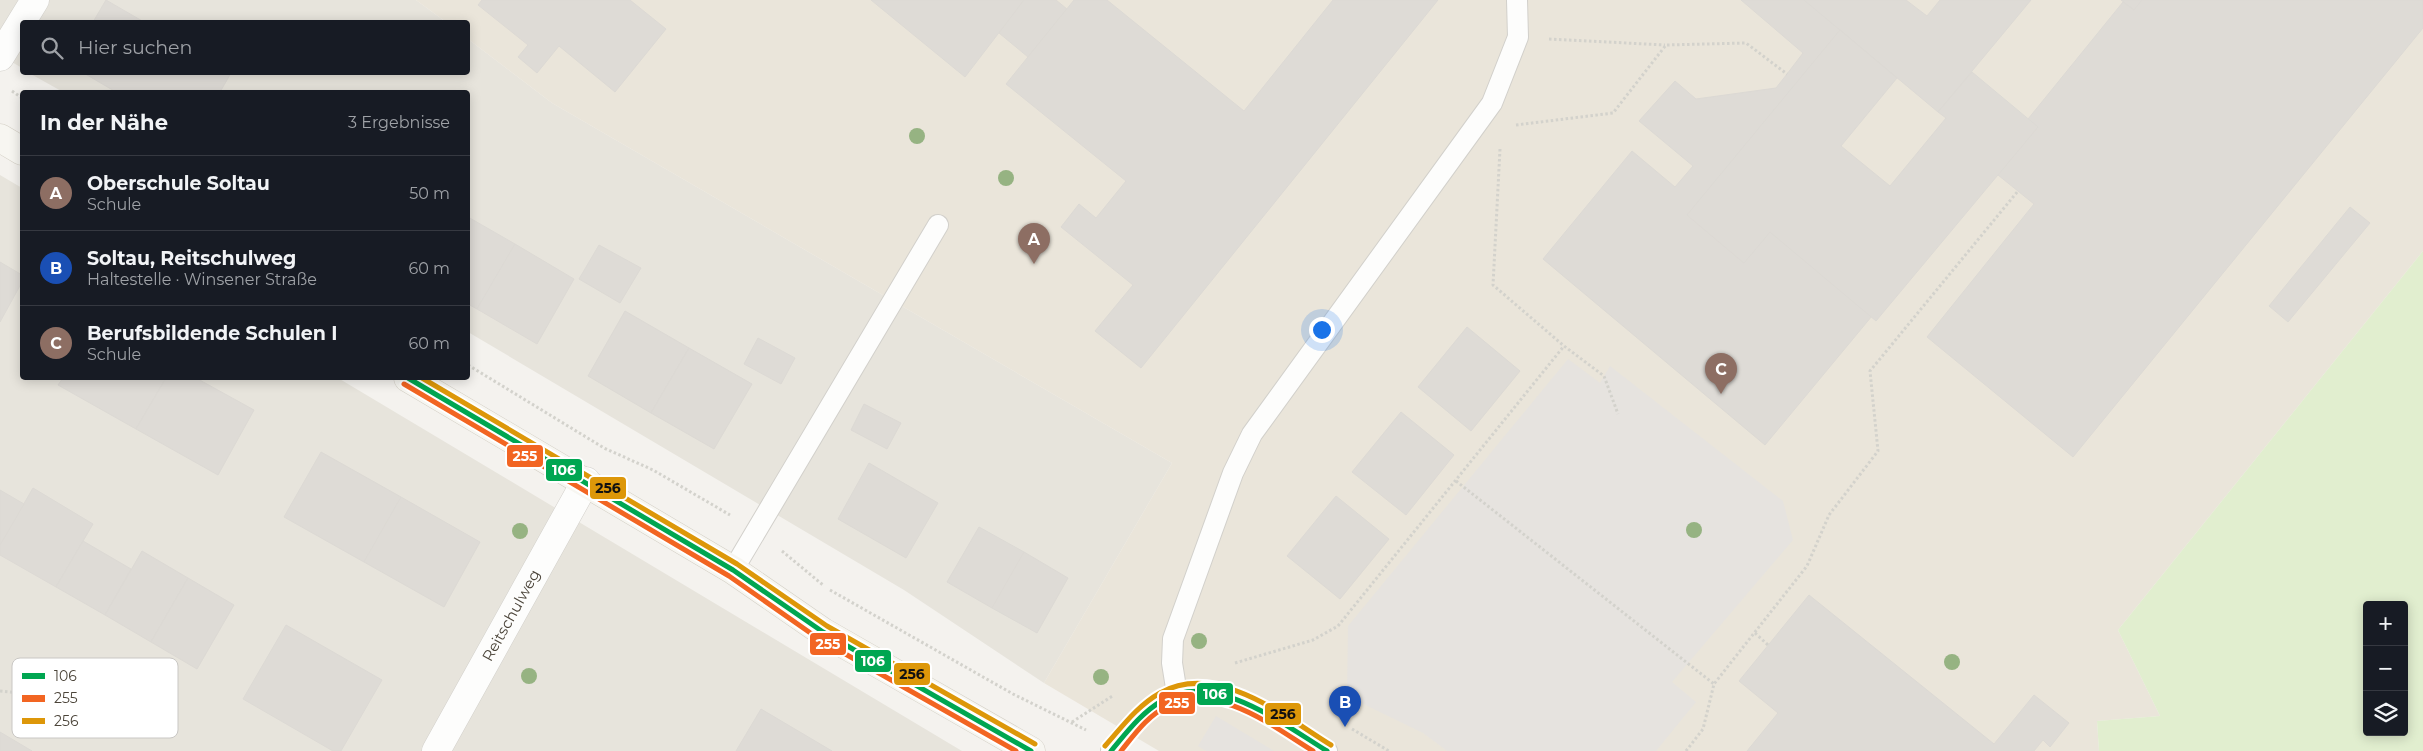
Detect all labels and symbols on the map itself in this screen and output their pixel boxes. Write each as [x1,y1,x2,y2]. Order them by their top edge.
pin: A [1018,223,1050,264]
your location [1309,317,1335,343]
pin: C [1705,353,1737,394]
line badge: 255 [506,444,544,468]
text: 255 [513,447,537,465]
line badge: 106 [545,458,583,482]
text: 106 [552,461,576,479]
line badge: 256 [589,476,627,500]
text: 256 [595,479,621,497]
street label: Reitschulweg [478,566,544,665]
line badge: 255 [809,632,847,656]
text: 255 [816,635,840,653]
line badge: 106 [854,649,892,673]
text: 106 [861,652,885,670]
legend [12,658,178,738]
line badge: 256 [893,662,931,686]
text: 256 [899,665,925,683]
text: 106 [54,667,77,685]
line badge: 106 [1196,682,1234,706]
text: 106 [1203,685,1227,703]
pin: B [1329,686,1361,727]
text: 255 [54,689,78,707]
line badge: 255 [1158,691,1196,715]
text: 255 [1165,694,1189,712]
line badge: 256 [1264,702,1302,726]
text: 256 [1270,705,1296,723]
text: 256 [54,712,79,730]

